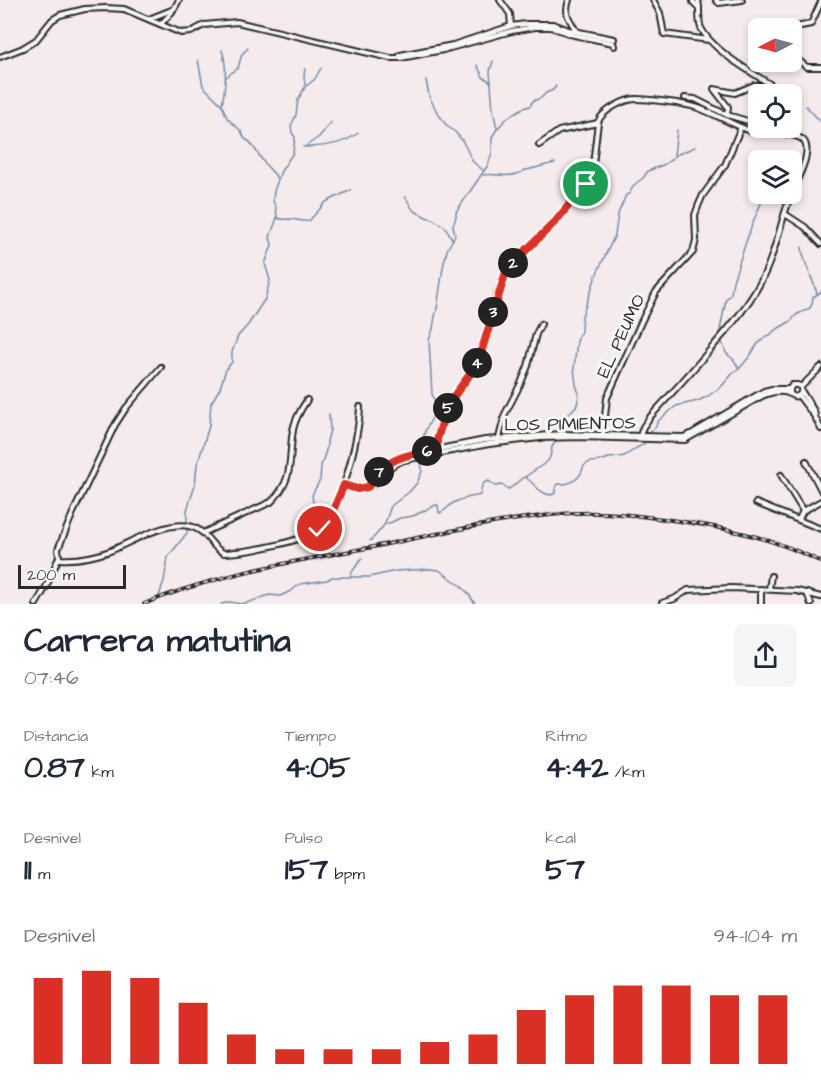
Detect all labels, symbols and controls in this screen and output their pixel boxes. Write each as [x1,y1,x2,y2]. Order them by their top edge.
north arrow [748,18,802,72]
map controls [748,18,802,204]
button: locate [748,84,802,138]
button: layers [748,150,802,204]
pin [560,158,611,209]
icon: arrive [569,167,602,200]
pin: 2 [498,248,528,278]
text: 2 [508,252,518,274]
street label: EL PEUMO [591,290,651,382]
pin: 3 [478,297,508,327]
text: 3 [489,301,497,323]
pin: 4 [462,348,492,378]
text: 4 [472,352,482,374]
pin: 5 [433,393,463,423]
text: 5 [442,397,454,419]
street label: LOS PIMIENTOS [504,410,636,438]
pin: 6 [412,436,442,466]
text: 6 [422,440,432,462]
pin: 7 [364,457,394,487]
text: 7 [374,461,384,483]
pin [294,503,345,554]
icon: check [303,512,336,545]
scale bar [18,562,126,590]
text: 200 m [27,564,75,586]
text: Carrera matutina [24,618,291,664]
button: share [734,624,797,687]
text: 07:46 [24,664,78,692]
text: Distancia [24,725,88,747]
text: Tiempo [285,725,336,747]
text: Ritmo [545,725,587,747]
text: 0.87 [24,747,85,789]
text: 4:05 [285,747,350,789]
text: 4:42 [545,747,608,789]
text: km [85,761,114,783]
text: /km [608,761,644,783]
text: Desnivel [24,827,81,849]
text: Pulso [285,827,323,849]
text: kcal [545,827,576,849]
text: 11 [24,849,32,891]
text: 157 [285,849,328,891]
text: 57 [545,849,585,891]
text: m [32,863,51,885]
text: bpm [328,863,365,885]
text: Desnivel [24,922,95,950]
text: 94–104 m [713,922,797,950]

